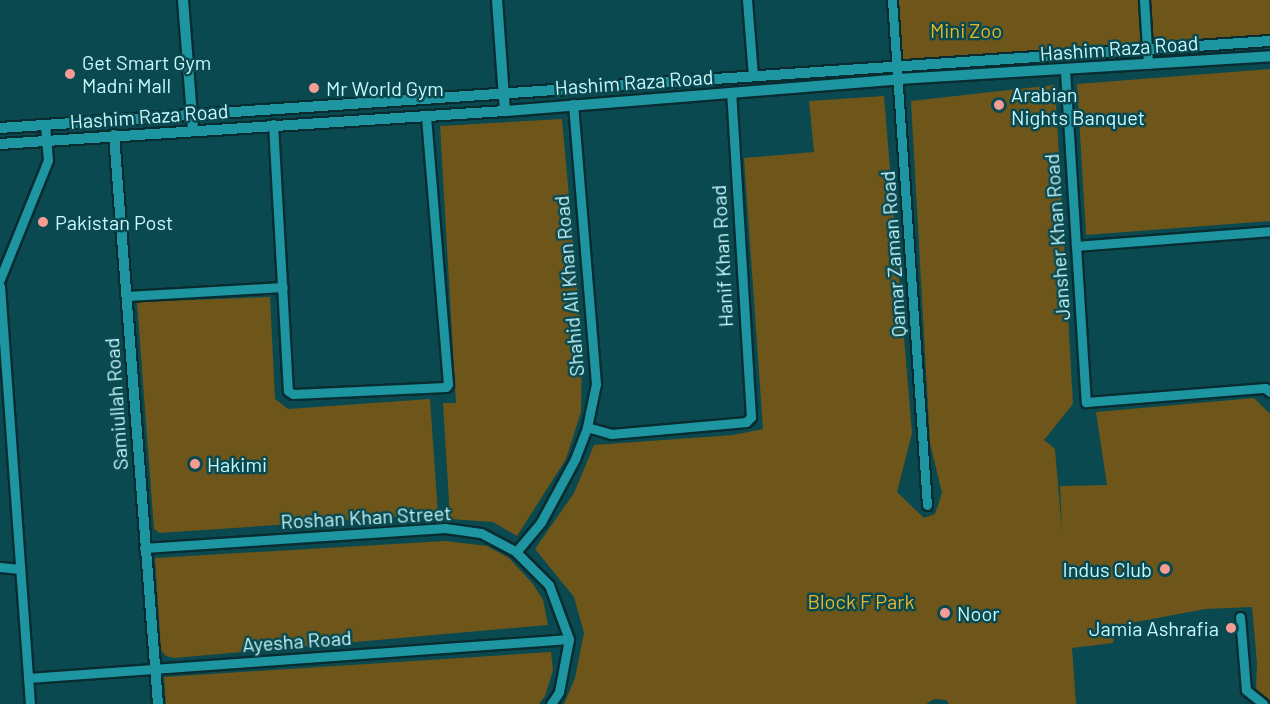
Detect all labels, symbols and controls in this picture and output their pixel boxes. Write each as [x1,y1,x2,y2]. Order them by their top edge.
park label: Mini Zoo [930,18,1002,42]
street label: Hashim Raza Road [1039,30,1199,66]
place label: Get Smart Gym Madni Mall [82,51,211,98]
street label: Hashim Raza Road [554,64,714,100]
marker: Get Smart Gym Madni Mall [63,67,77,81]
place label: Mr World Gym [326,76,444,100]
marker: Mr World Gym [307,81,321,95]
place label: Arabian Nights Banquet [1011,82,1145,129]
street label: Hashim Raza Road [69,98,229,134]
marker: Arabian Nights Banquet [992,98,1006,112]
street label: Jansher Khan Road [1039,153,1075,321]
street label: Qamar Zaman Road [875,170,911,338]
street label: Hanif Khan Road [706,184,738,328]
street label: Shahid Ali Khan Road [549,195,589,377]
place label: Pakistan Post [55,210,173,234]
marker: Pakistan Post [36,215,50,229]
street label: Samiullah Road [99,337,133,471]
place label: Hakimi [207,452,267,476]
marker: Hakimi [188,457,202,471]
street label: Roshan Khan Street [280,501,452,533]
place label: Indus Club [1063,557,1152,581]
marker: Indus Club [1156,560,1174,578]
park label: Block F Park [807,589,915,613]
place label: Noor [957,601,1000,625]
marker: Noor [938,606,952,620]
place label: Jamia Ashrafia [1089,616,1219,640]
marker: Jamia Ashrafia [1224,621,1238,635]
street label: Ayesha Road [241,625,353,657]

